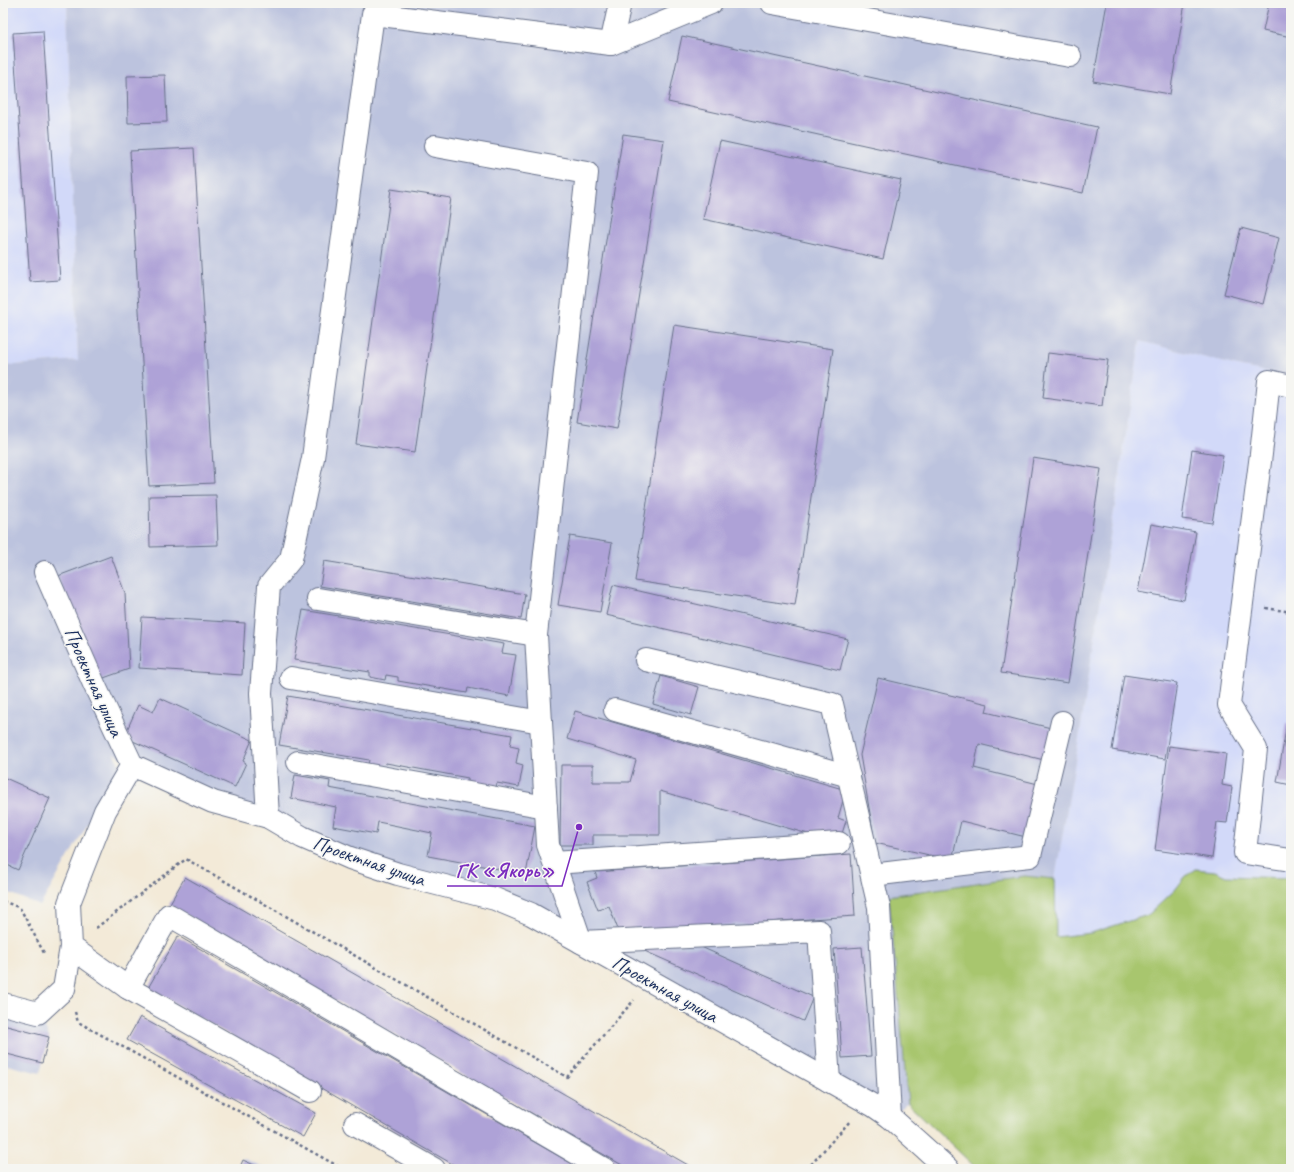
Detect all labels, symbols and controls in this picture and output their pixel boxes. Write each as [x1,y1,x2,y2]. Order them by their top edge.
street label: Проектная улица [59,624,130,742]
street label: Проектная улица [310,830,430,892]
callout: ГК «Якорь» [447,853,562,886]
text: ГК «Якорь» [456,857,555,883]
street label: Проектная улица [608,950,723,1029]

